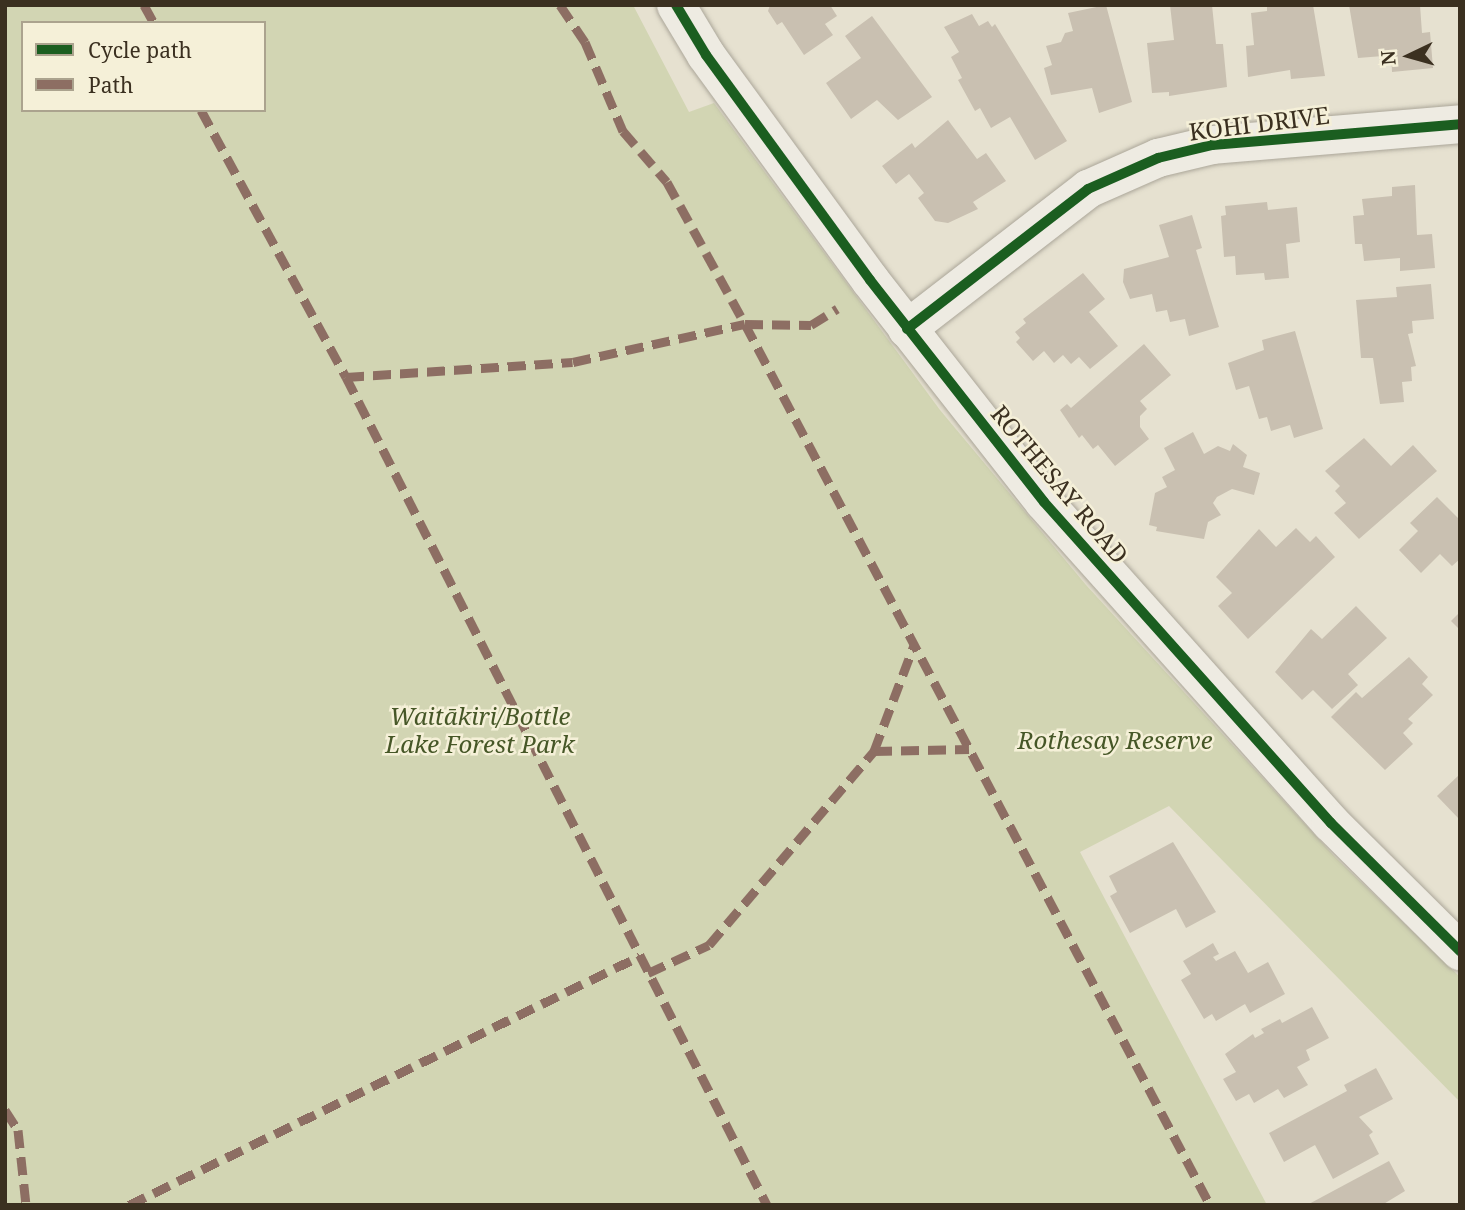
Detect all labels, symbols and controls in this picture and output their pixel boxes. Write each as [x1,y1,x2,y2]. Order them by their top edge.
legend [21,21,266,112]
north arrow [1374,21,1444,91]
text: Cycle path [88,36,192,64]
text: N [1374,49,1402,66]
text: Path [88,71,133,99]
street label: KOHI DRIVE [1187,100,1331,146]
street label: ROTHESAY ROAD [986,399,1134,569]
park label: Waitākiri/Bottle Lake Forest Park [385,702,575,758]
park label: Rothesay Reserve [1018,726,1212,754]

